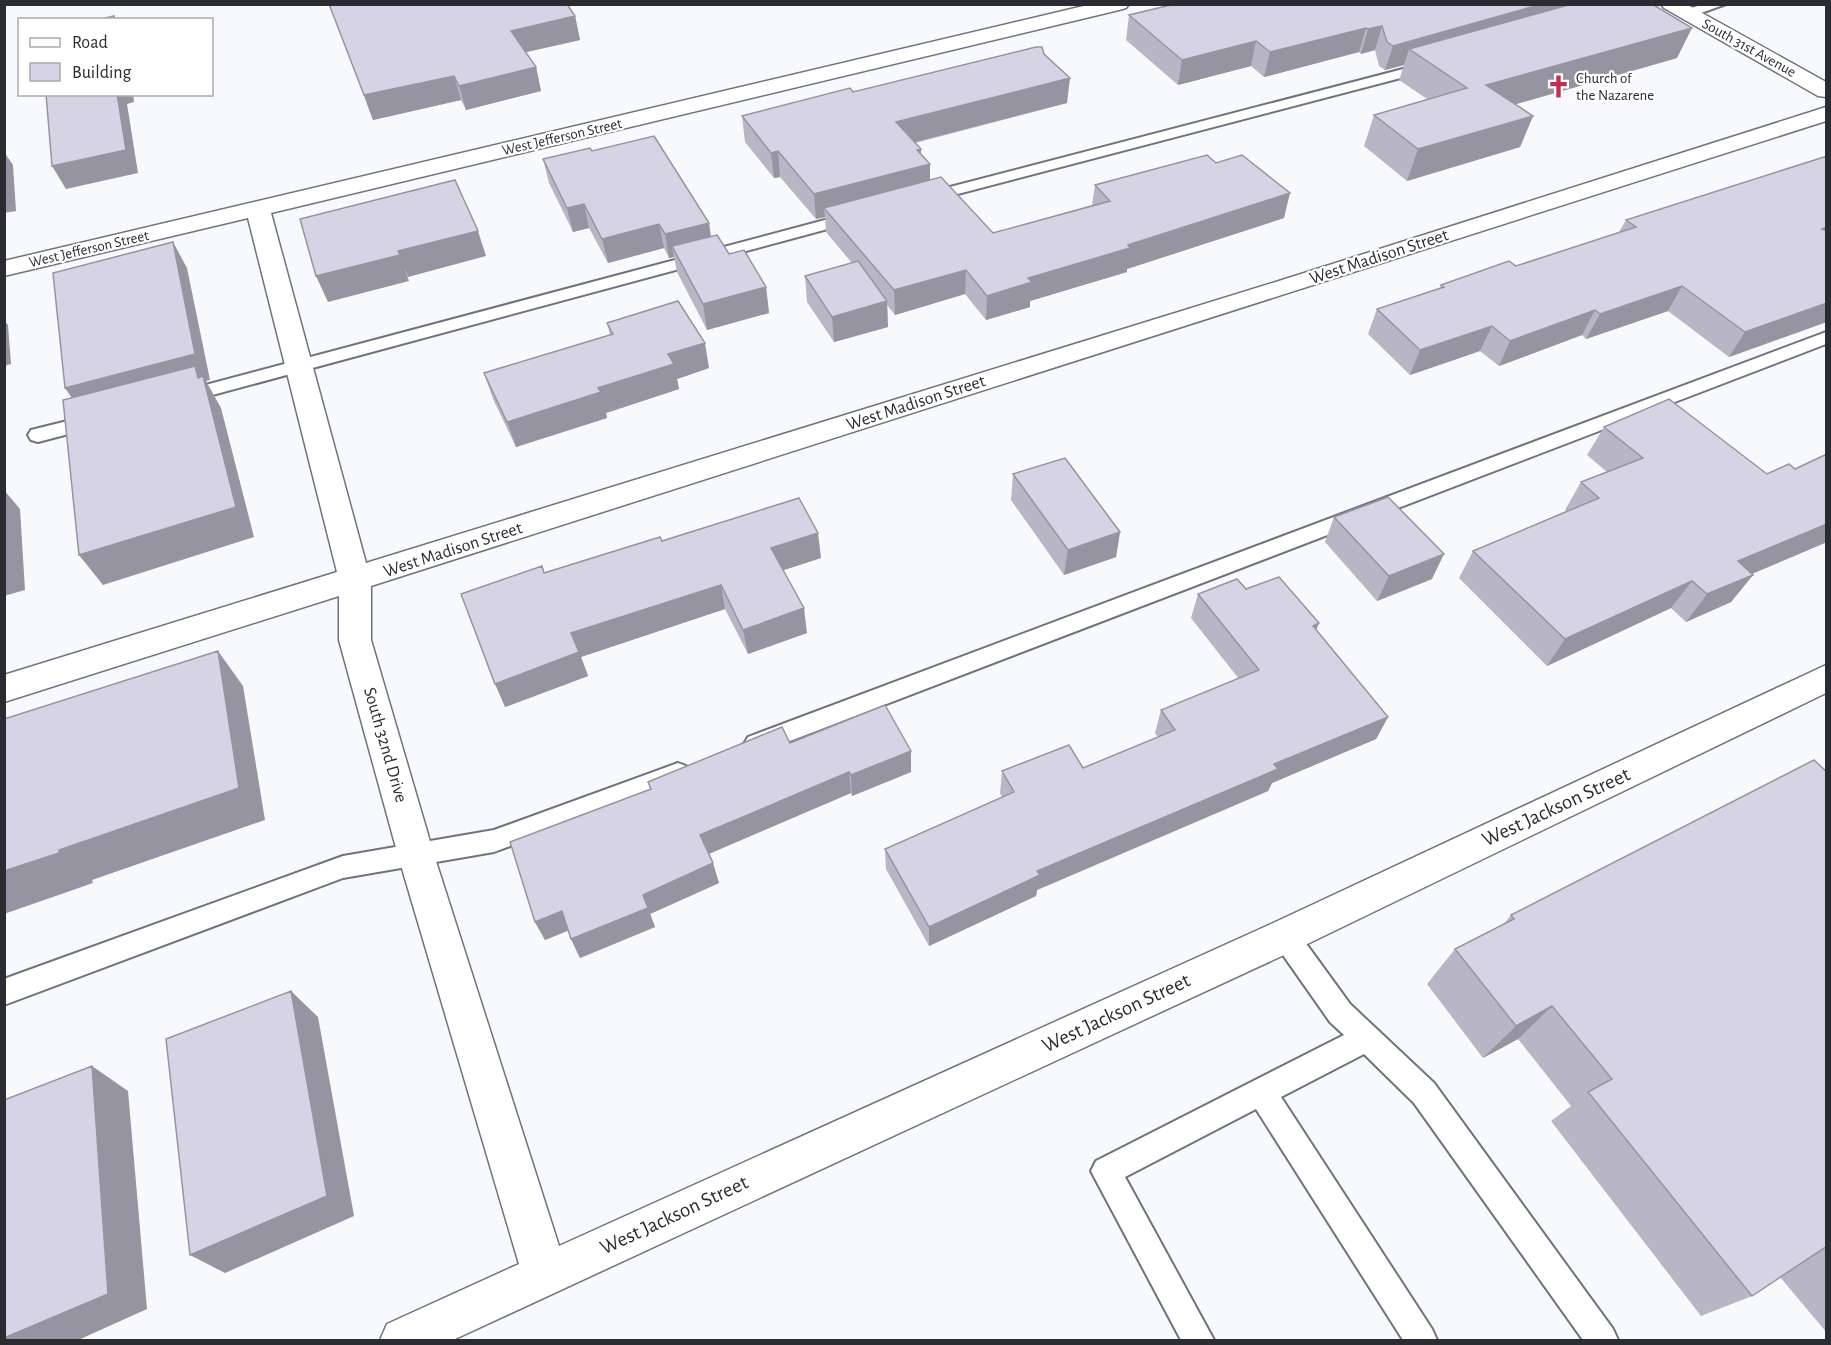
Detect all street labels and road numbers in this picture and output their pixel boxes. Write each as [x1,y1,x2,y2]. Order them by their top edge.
street label: South 31st Avenue [1700,16,1799,80]
street label: West Jefferson Street [501,116,624,158]
street label: West Madison Street [1307,226,1451,288]
street label: West Jefferson Street [28,228,151,270]
street label: West Madison Street [844,372,988,434]
street label: West Madison Street [381,519,525,581]
street label: South 32nd Drive [360,685,410,805]
street label: West Jackson Street [1479,763,1633,850]
street label: West Jackson Street [1039,969,1193,1056]
street label: West Jackson Street [597,1171,751,1258]

